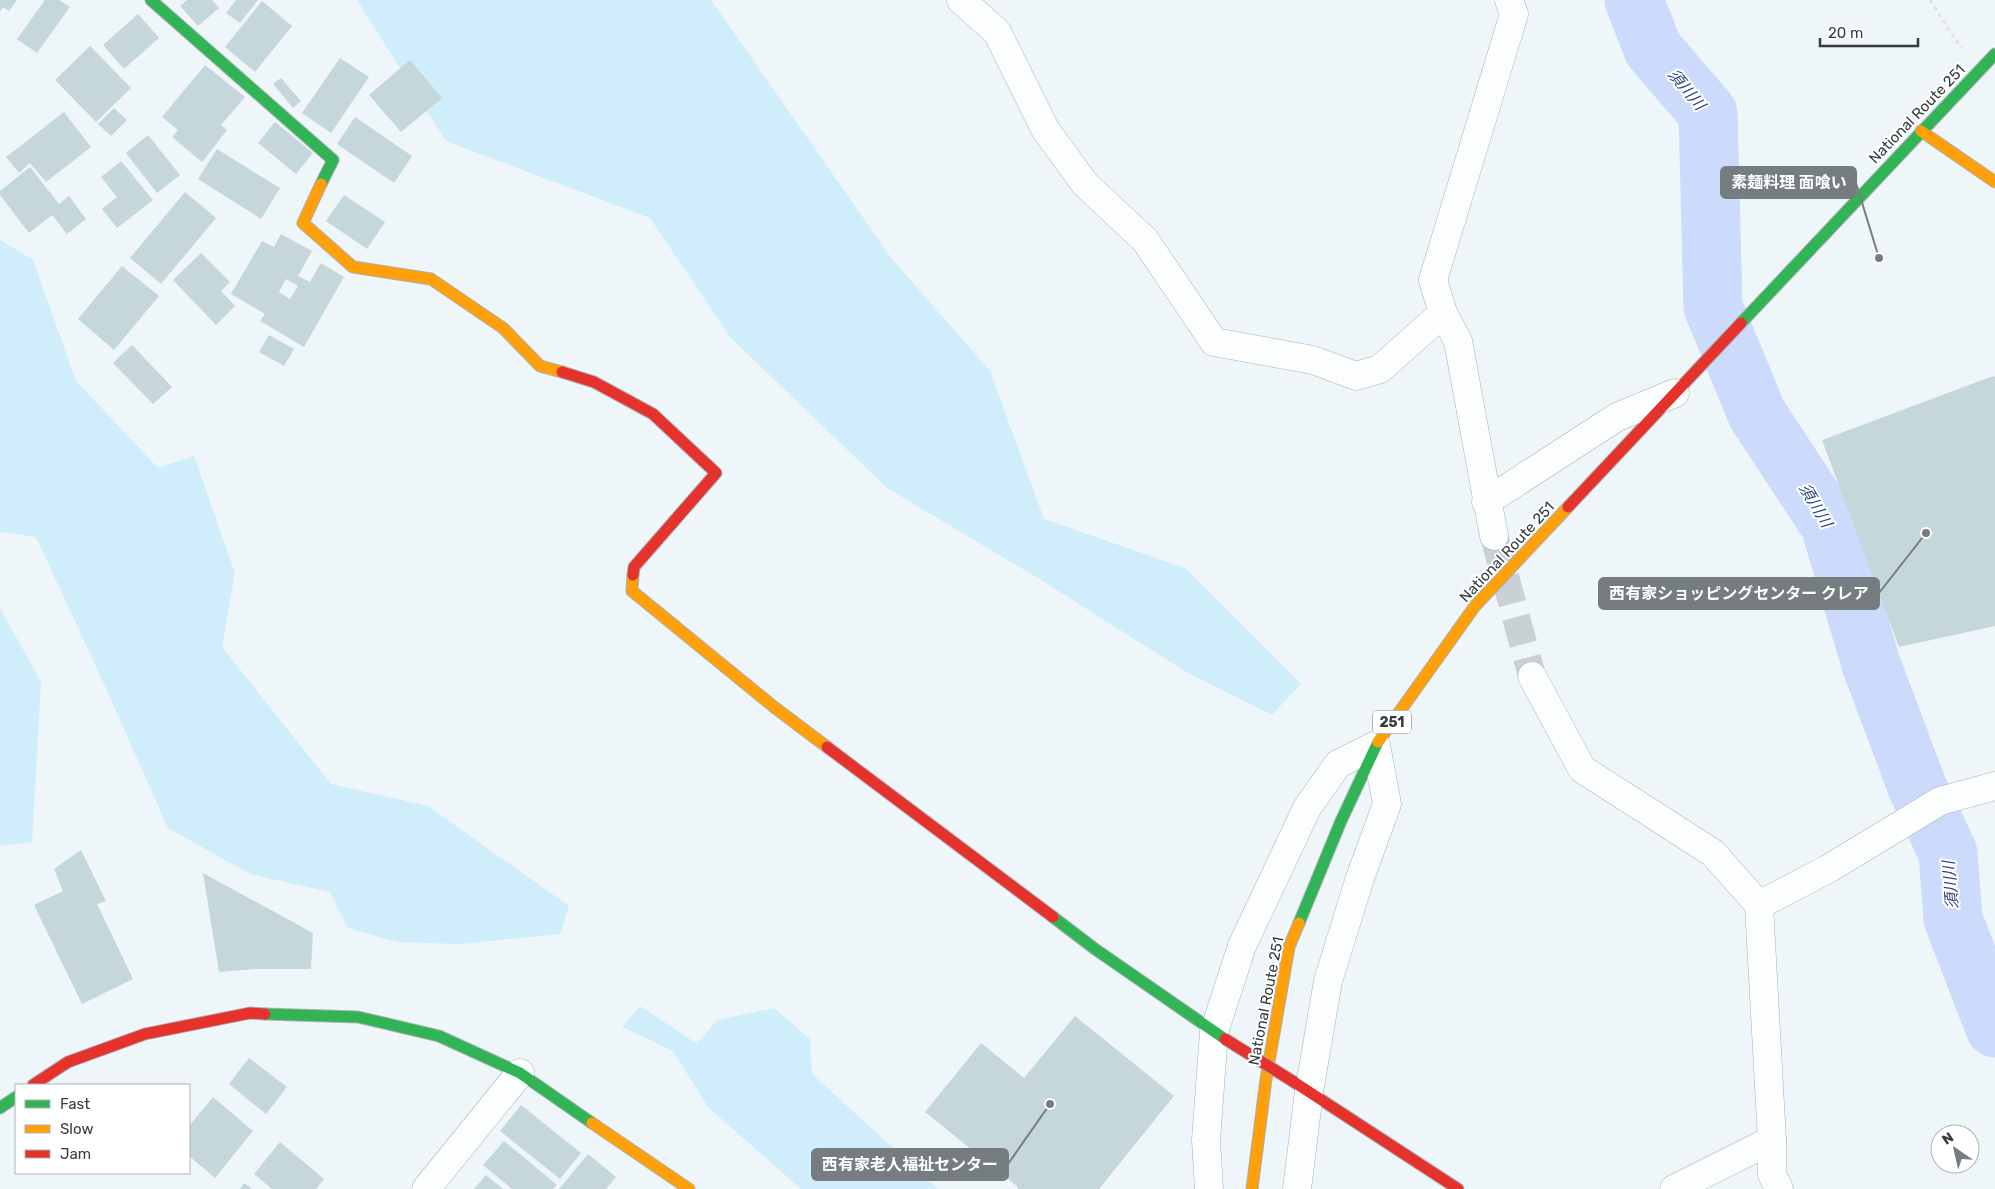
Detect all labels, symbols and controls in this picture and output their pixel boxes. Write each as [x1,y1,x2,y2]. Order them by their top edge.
scale bar [1820,15,1918,47]
text: 20 m [1828,24,1863,42]
street label: National Route 251 [1865,61,1969,167]
water label: 須川川 [1664,65,1711,115]
callout: 素麺料理 面喰い [1721,167,1856,198]
text: 素麺料理 面喰い [1731,173,1847,192]
water label: 須川川 [1795,480,1837,532]
street label: National Route 251 [1456,498,1558,606]
callout: 西有家ショッピングセンター クレア [1599,578,1879,609]
text: 西有家ショッピングセンター クレア [1609,584,1869,603]
road number: 251 [1373,710,1411,734]
water label: 須川川 [1939,858,1962,910]
street label: National Route 251 [1245,935,1287,1067]
legend [15,1084,190,1174]
text: Fast [60,1095,90,1113]
text: Slow [60,1120,93,1138]
north arrow [1930,1124,1980,1174]
text: N [1939,1129,1957,1149]
text: Jam [60,1145,91,1163]
callout: 西有家老人福祉センター [812,1149,1008,1180]
text: 西有家老人福祉センター [822,1155,998,1174]

